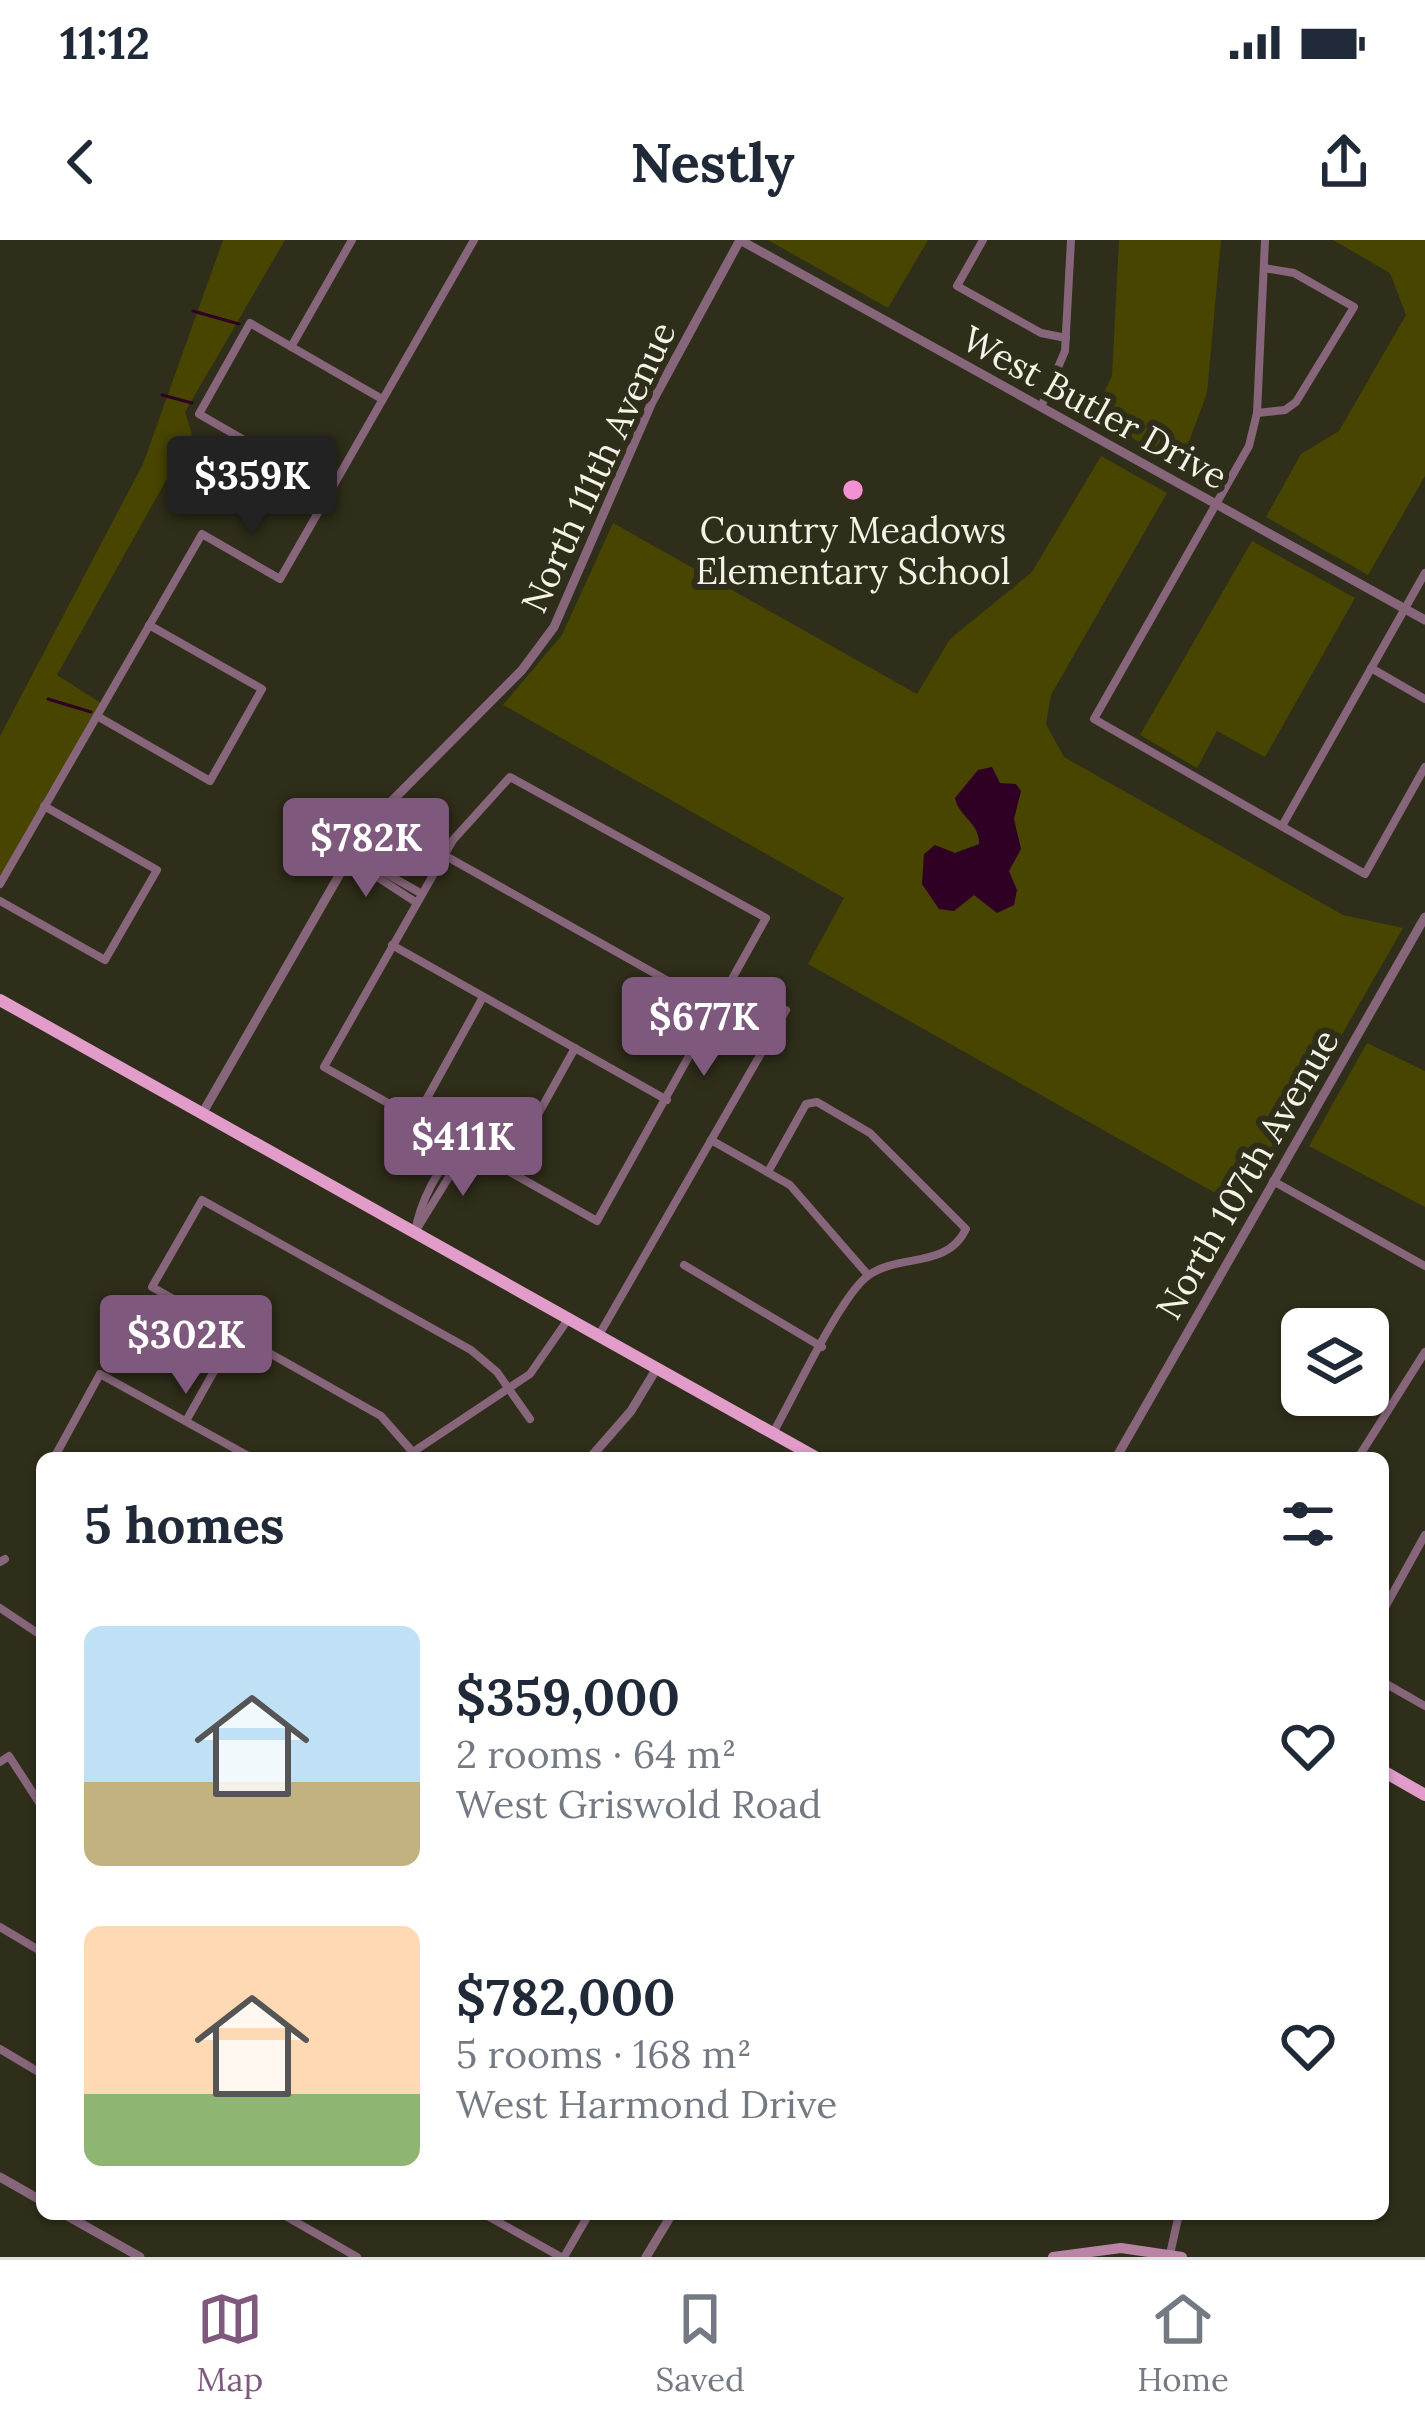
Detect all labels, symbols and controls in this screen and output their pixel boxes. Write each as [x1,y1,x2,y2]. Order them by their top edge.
text: 11:12 [60,14,150,71]
text: Nestly [630,128,795,197]
icon: back [48,129,114,195]
icon: share [1311,129,1377,195]
street label: North 111th Avenue [511,314,685,620]
street label: West Butler Drive [954,315,1236,499]
pin: $359K [168,436,336,538]
text: $359K [194,450,310,500]
marker: Country Meadows Elementary School [840,477,866,503]
place label: Country Meadows Elementary School [695,507,1011,594]
pin: $782K [282,798,450,900]
text: $782K [310,812,422,862]
pin: $677K [620,977,788,1079]
text: $677K [649,991,759,1041]
street label: North 107th Avenue [1145,1021,1349,1327]
pin: $411K [379,1097,547,1199]
text: $411K [411,1111,515,1161]
pin: $302K [102,1295,270,1397]
map controls [1281,1308,1389,1416]
button: layers [1281,1308,1389,1416]
text: $302K [127,1309,245,1359]
icon: filters [1275,1491,1341,1557]
text: 5 homes [84,1492,285,1557]
text: $359,000 [456,1664,680,1729]
icon: home [180,1674,324,1818]
icon: heart [1275,1713,1341,1779]
text: 2 rooms · 64 m² [456,1729,736,1779]
text: West Griswold Road [456,1779,822,1829]
text: $782,000 [456,1964,676,2029]
icon: home [180,1974,324,2118]
icon: heart [1275,2013,1341,2079]
text: 5 rooms · 168 m² [456,2029,752,2079]
text: West Harmond Drive [456,2079,837,2129]
tab: Map [196,2286,263,2400]
tab: Saved [656,2286,745,2400]
tab: Home [1137,2286,1229,2400]

